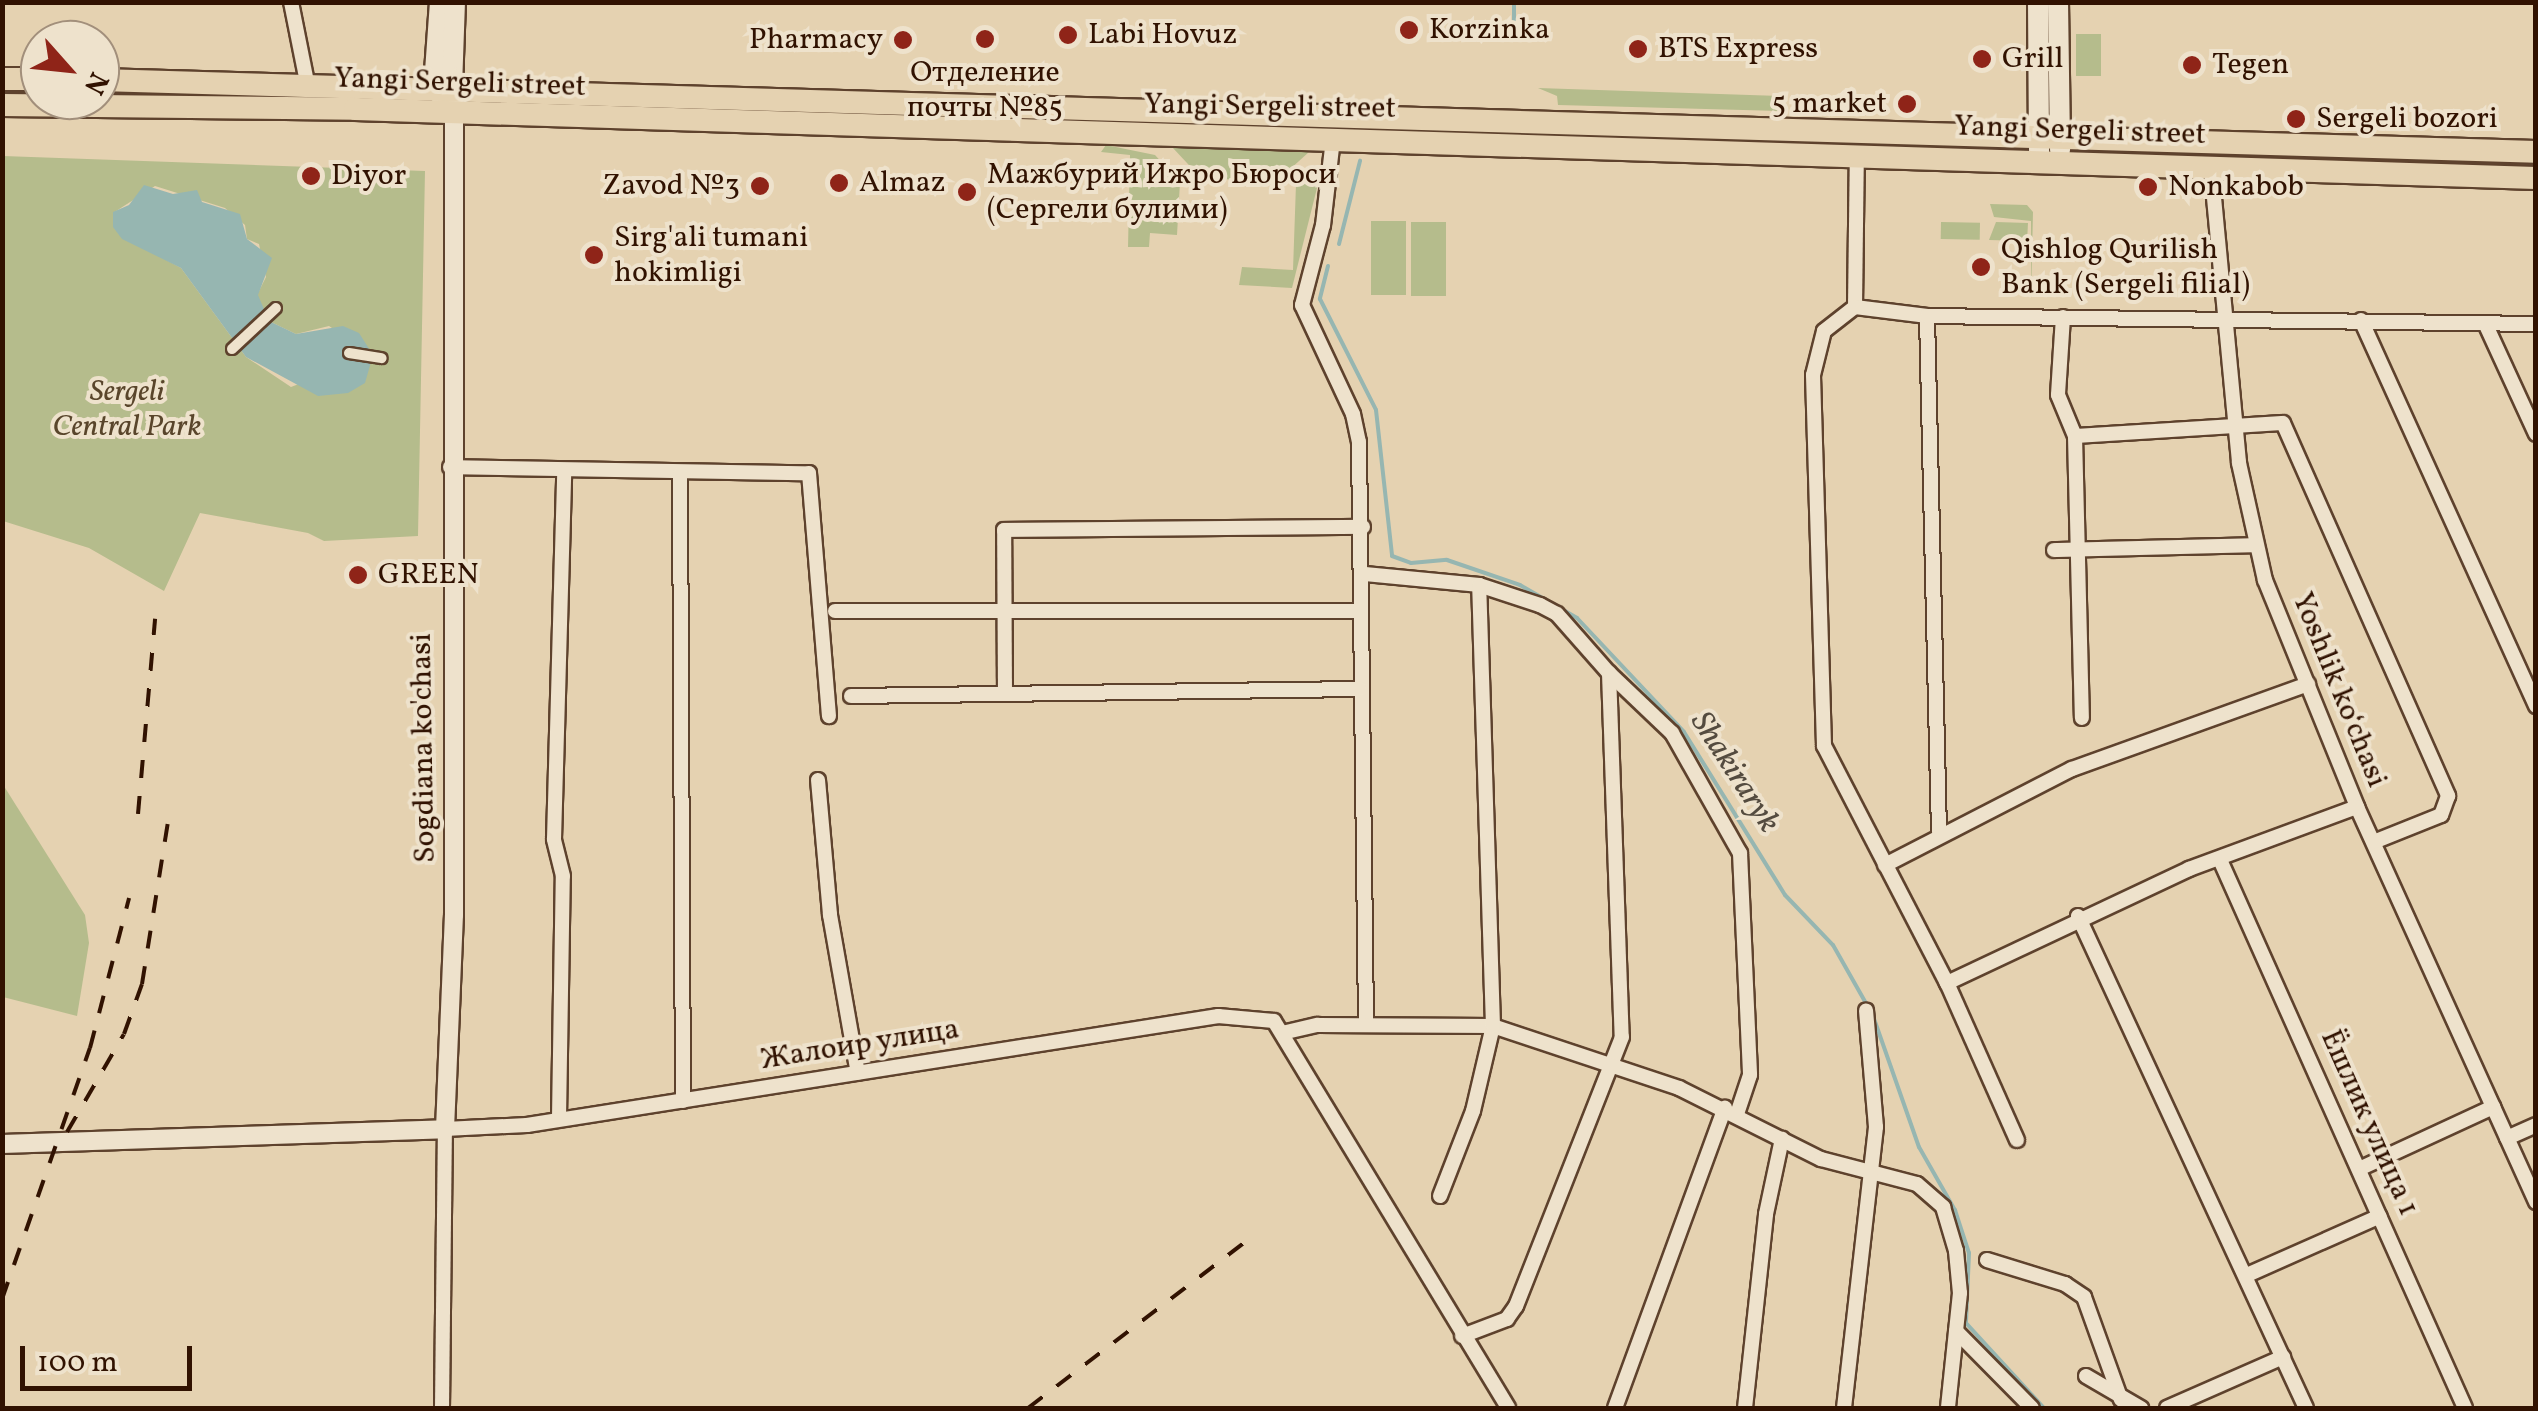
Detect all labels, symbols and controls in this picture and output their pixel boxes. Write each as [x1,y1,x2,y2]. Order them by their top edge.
place label: Korzinka [1429,12,1550,48]
place label: Labi Hovuz [1088,17,1237,53]
marker: Korzinka [1398,19,1420,41]
north arrow [20,20,120,120]
place label: Pharmacy [749,22,883,58]
marker: Labi Hovuz [1057,24,1079,46]
marker: Отделение почты №85 [974,28,996,50]
marker: Pharmacy [892,29,914,51]
place label: BTS Express [1658,31,1818,67]
marker: BTS Express [1627,38,1649,60]
place label: Grill [2002,41,2063,77]
place label: Tegen [2212,47,2289,83]
marker: Grill [1971,48,1993,70]
marker: Tegen [2181,54,2203,76]
place label: Отделение почты №85 [907,55,1063,126]
street label: Yangi Sergeli street [333,61,587,105]
text: N [73,65,117,101]
place label: 5 market [1772,86,1887,122]
street label: Yangi Sergeli street [1144,87,1396,127]
marker: 5 market [1896,93,1918,115]
place label: Sergeli bozori [2316,101,2498,137]
marker: Sergeli bozori [2285,108,2307,130]
street label: Yangi Sergeli street [1953,109,2207,153]
place label: Мажбурий Ижро Бюроси (Сергели булими) [987,157,1337,228]
place label: Diyor [331,158,406,194]
marker: Diyor [300,165,322,187]
place label: Almaz [859,165,946,201]
place label: Zavod №3 [602,168,740,204]
place label: Nonkabob [2168,169,2304,205]
marker: Almaz [828,172,850,194]
marker: Zavod №3 [749,175,771,197]
marker: Nonkabob [2137,176,2159,198]
marker: Мажбурий Ижро Бюроси (Сергели булими) [956,181,978,203]
place label: Sirg'ali tumani hokimligi [614,220,808,290]
place label: Qishlog Qurilish Bank (Sergeli filial) [2001,232,2250,302]
marker: Sirg'ali tumani hokimligi [583,244,605,266]
marker: Qishlog Qurilish Bank (Sergeli filial) [1970,256,1992,278]
park label: Sergeli Central Park [53,374,201,444]
place label: GREEN [378,557,479,593]
marker: GREEN [347,564,369,586]
street label: Yoshlik koʻchasi [2284,587,2394,793]
street label: Sogdiana ko'chasi [404,633,444,863]
water label: Shakiraryk [1681,706,1787,840]
street label: Жалоир улица [758,1011,962,1079]
street label: Ёшлик улица 1 [2312,1024,2426,1222]
scale bar [25,1326,198,1388]
text: 100 m [37,1342,118,1384]

